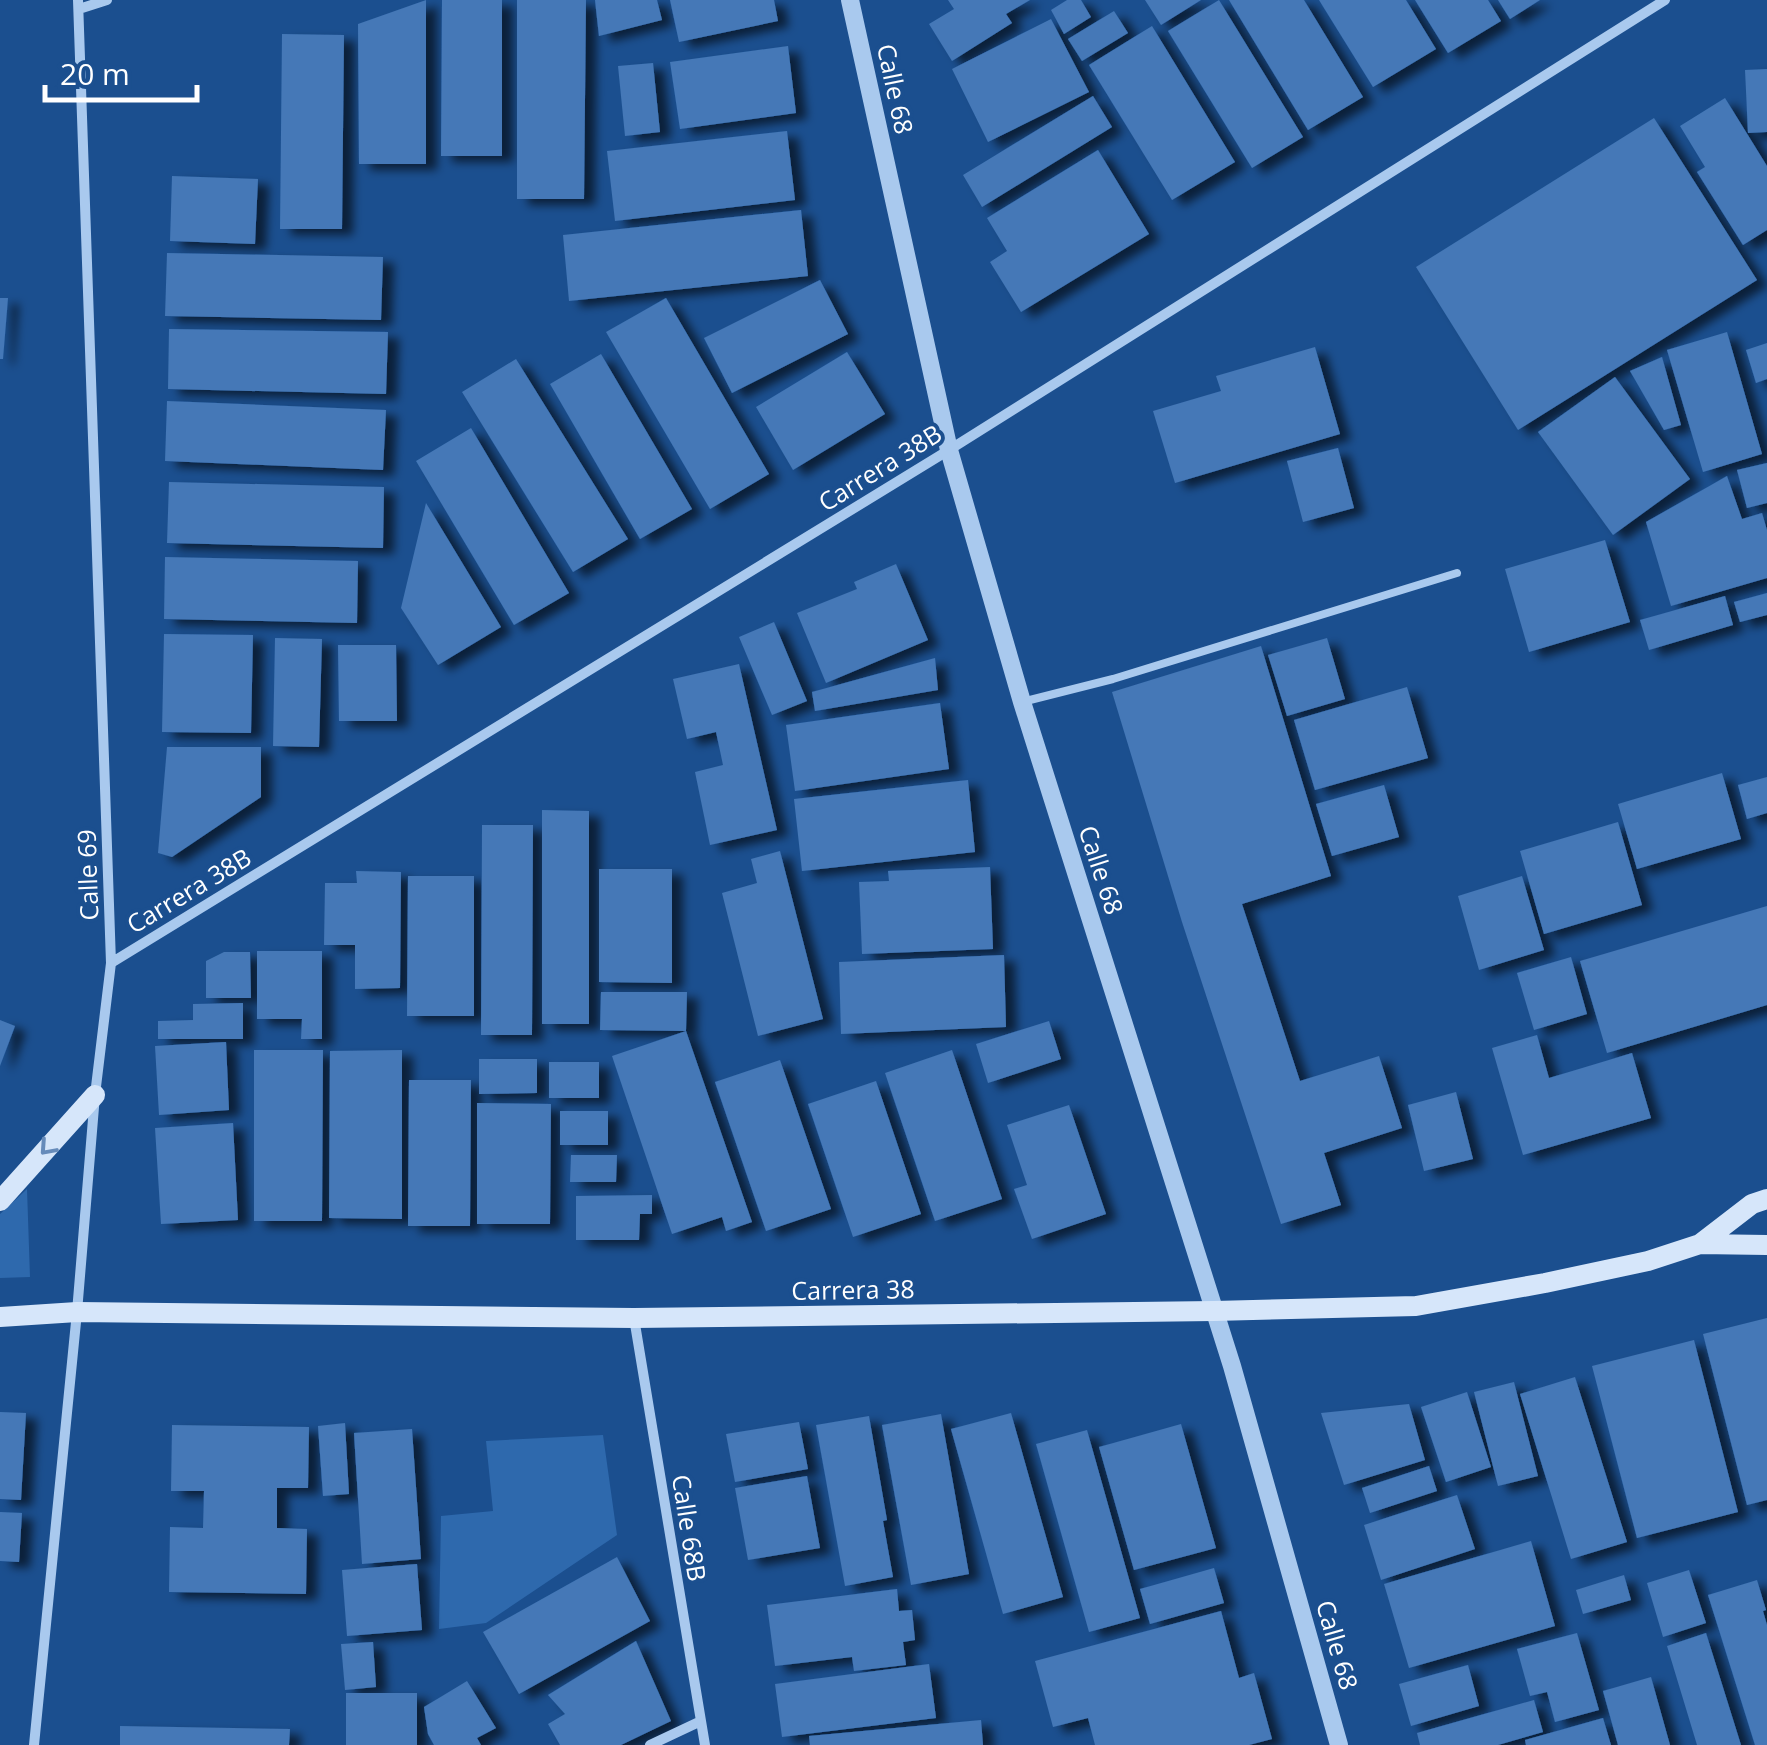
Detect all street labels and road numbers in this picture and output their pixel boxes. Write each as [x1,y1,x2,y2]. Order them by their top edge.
street label: Calle 68 [870,41,922,137]
street label: Carrera 38B [811,416,948,519]
street label: Calle 68 [1072,821,1132,918]
street label: Calle 69 [68,829,106,921]
street label: Carrera 38B [120,840,257,941]
street label: Carrera 38 [791,1271,915,1307]
street label: Calle 68B [665,1472,715,1584]
street label: Calle 68 [1309,1596,1367,1693]

